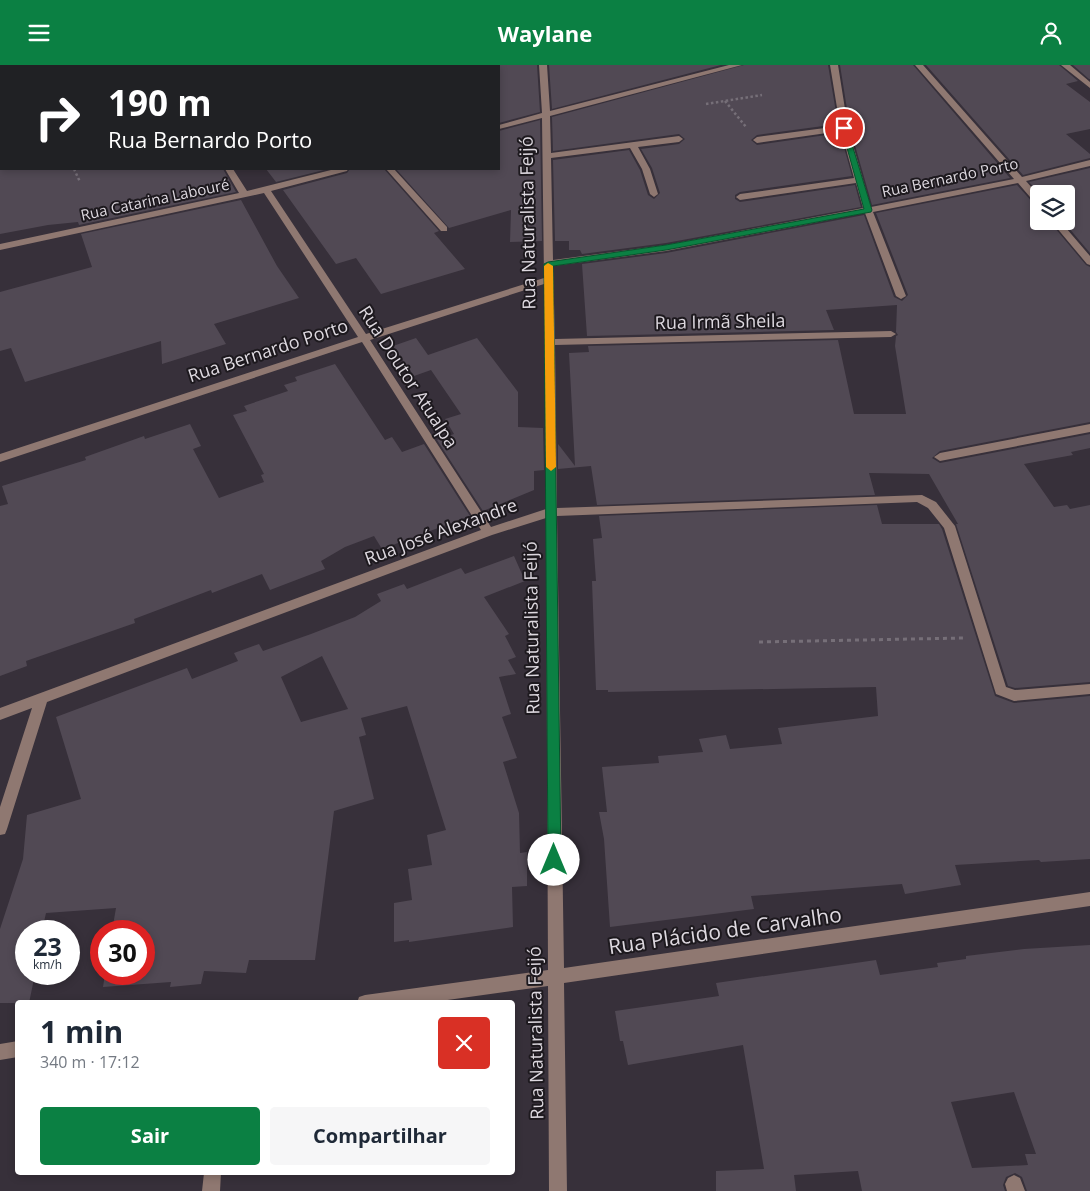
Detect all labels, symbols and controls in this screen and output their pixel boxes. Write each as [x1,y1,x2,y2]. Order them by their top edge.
text: Waylane [498,18,592,48]
icon: menu [25,19,53,47]
icon: person [1037,19,1065,47]
text: 190 m [108,79,212,126]
icon: right [25,85,90,150]
pin [823,107,865,149]
icon: arrive [830,114,858,142]
text: Rua Bernardo Porto [108,124,312,154]
street label: Rua Naturalista Feijó [513,136,541,310]
street label: Rua Bernardo Porto [880,153,1020,201]
street label: Rua Catarina Labouré [79,173,231,225]
map controls [1030,185,1075,230]
button: layers [1030,185,1075,230]
street label: Rua Doutor Atualpa [354,301,464,452]
street label: Rua Irmã Sheila [654,308,786,334]
street label: Rua Bernardo Porto [185,313,351,387]
street label: Rua José Alexandre [361,492,520,570]
street label: Rua Naturalista Feijó [517,541,545,715]
position arrow [527,833,579,885]
street label: Rua Plácido de Carvalho [606,900,843,960]
speed limit sign: 30 [90,920,155,985]
text: 23 [33,929,62,963]
street label: Rua Naturalista Feijó [521,946,549,1120]
text: km/h [33,956,62,973]
text: 1 min [40,1011,123,1052]
button: close [438,1017,490,1069]
text: 340 m · 17:12 [40,1051,140,1073]
button: Sair [40,1107,260,1165]
button: Compartilhar [270,1107,490,1165]

